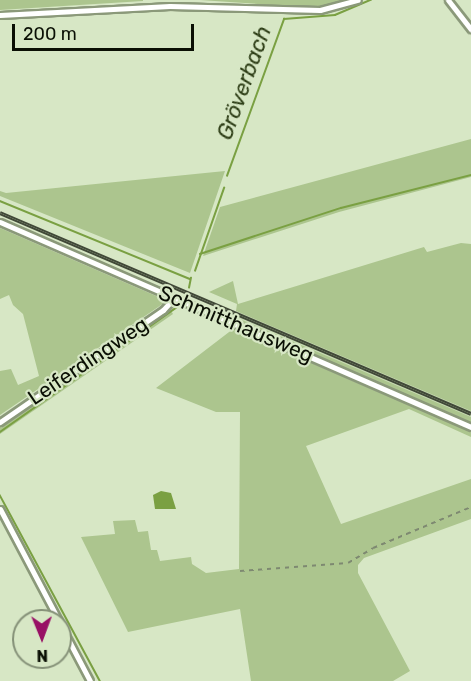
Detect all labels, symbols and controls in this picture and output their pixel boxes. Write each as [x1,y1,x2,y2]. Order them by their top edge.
scale bar [15,12,196,50]
water label: Gröverbach [211,22,277,144]
text: 200 m [23,23,77,45]
street label: Schmitthausweg [155,280,317,368]
street label: Leiferdingweg [23,312,153,410]
north arrow [12,609,72,669]
text: N [36,646,48,665]

